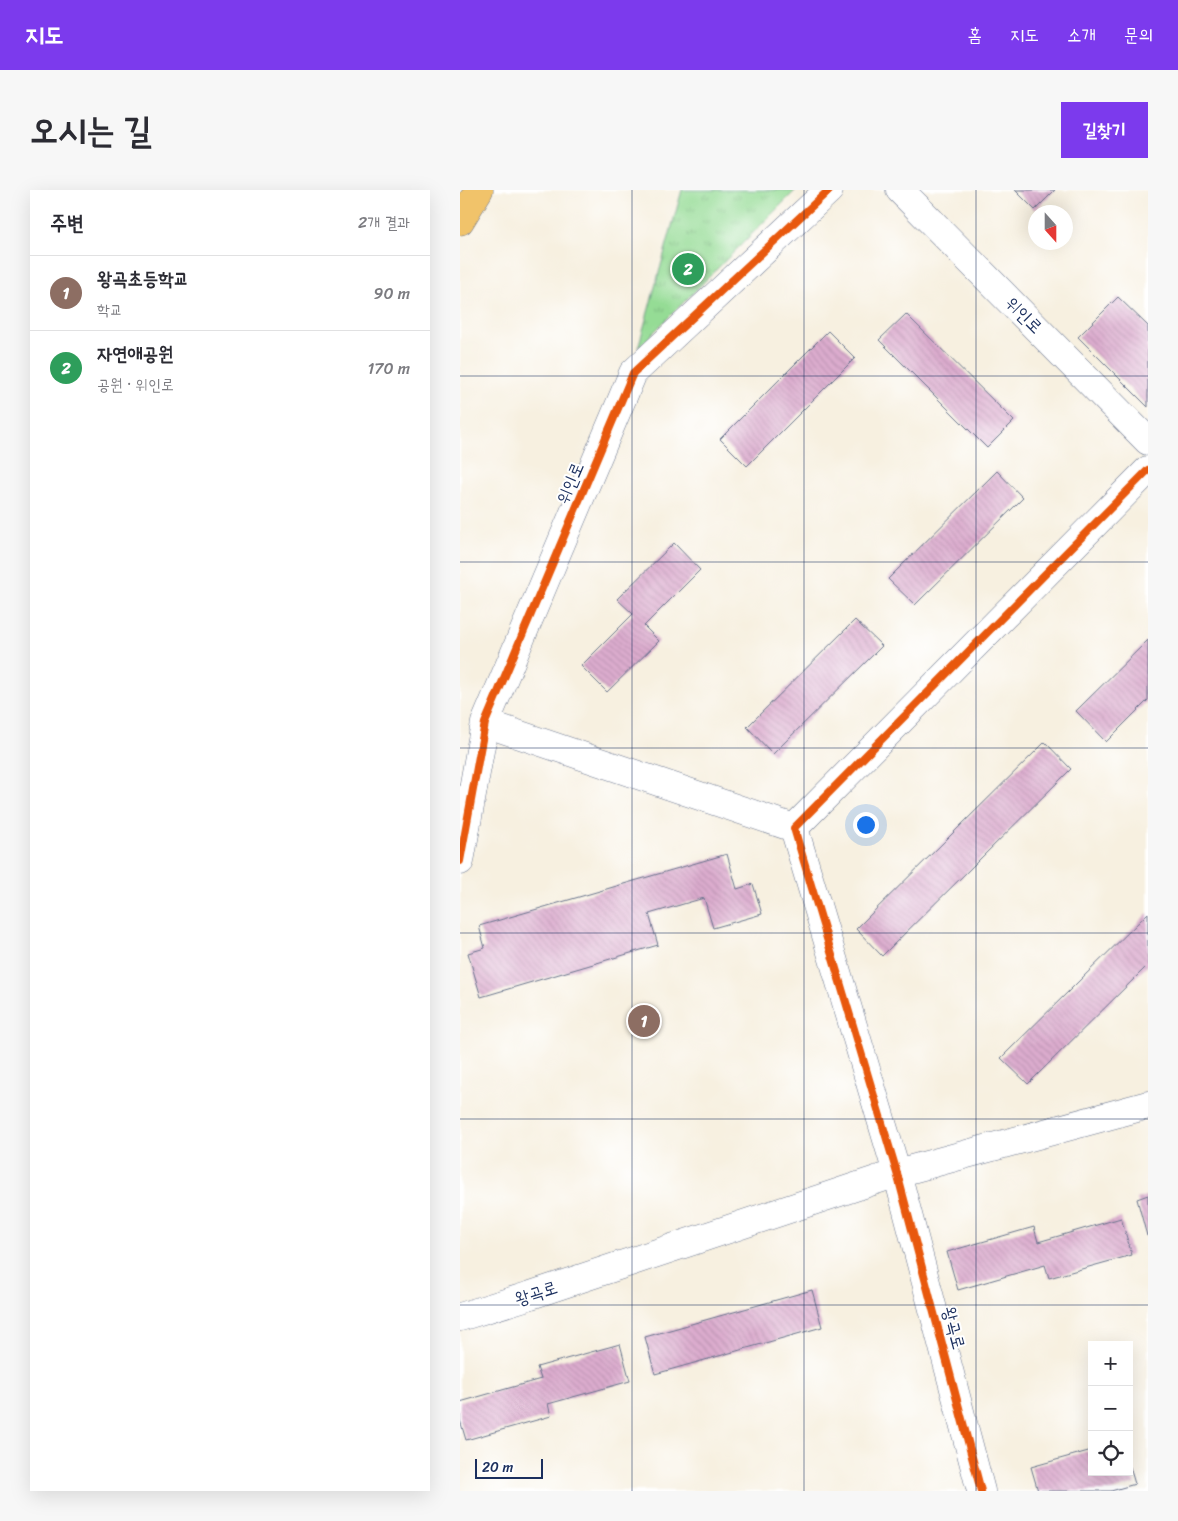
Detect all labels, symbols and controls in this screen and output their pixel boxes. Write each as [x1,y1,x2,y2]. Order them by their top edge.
text: 지도 [25,14,64,56]
text: 홈 [968,19,982,51]
text: 지도 [1010,19,1039,51]
text: 소개 [1067,19,1096,51]
text: 문의 [1124,19,1153,51]
text: 오시는 길 [30,99,152,161]
button: 길찾기 [1061,102,1148,158]
text: 주변 [50,204,84,242]
north arrow [1028,205,1073,250]
text: 2개 결과 [358,208,410,237]
pin: 2 [672,250,704,288]
text: 왕곡초등학교 [97,262,189,295]
text: 1 [63,279,69,308]
text: 90 m [374,279,410,308]
street label: 위인로 [997,288,1051,342]
text: 학교 [97,295,123,324]
text: 자연애공원 [97,337,173,370]
text: 2 [61,354,71,383]
text: 170 m [367,354,410,383]
text: 공원 · 위인로 [97,370,174,399]
street label: 위인로 [547,457,593,509]
your location [853,812,879,838]
pin: 1 [628,1002,660,1040]
street label: 왕곡로 [510,1271,562,1315]
street label: 왕곡로 [933,1303,975,1353]
map controls [1088,1341,1133,1476]
button: + [1088,1341,1133,1386]
button: − [1088,1386,1133,1431]
button: locate [1088,1431,1133,1476]
text: 20 m [482,1455,513,1480]
scale bar [475,1456,542,1479]

